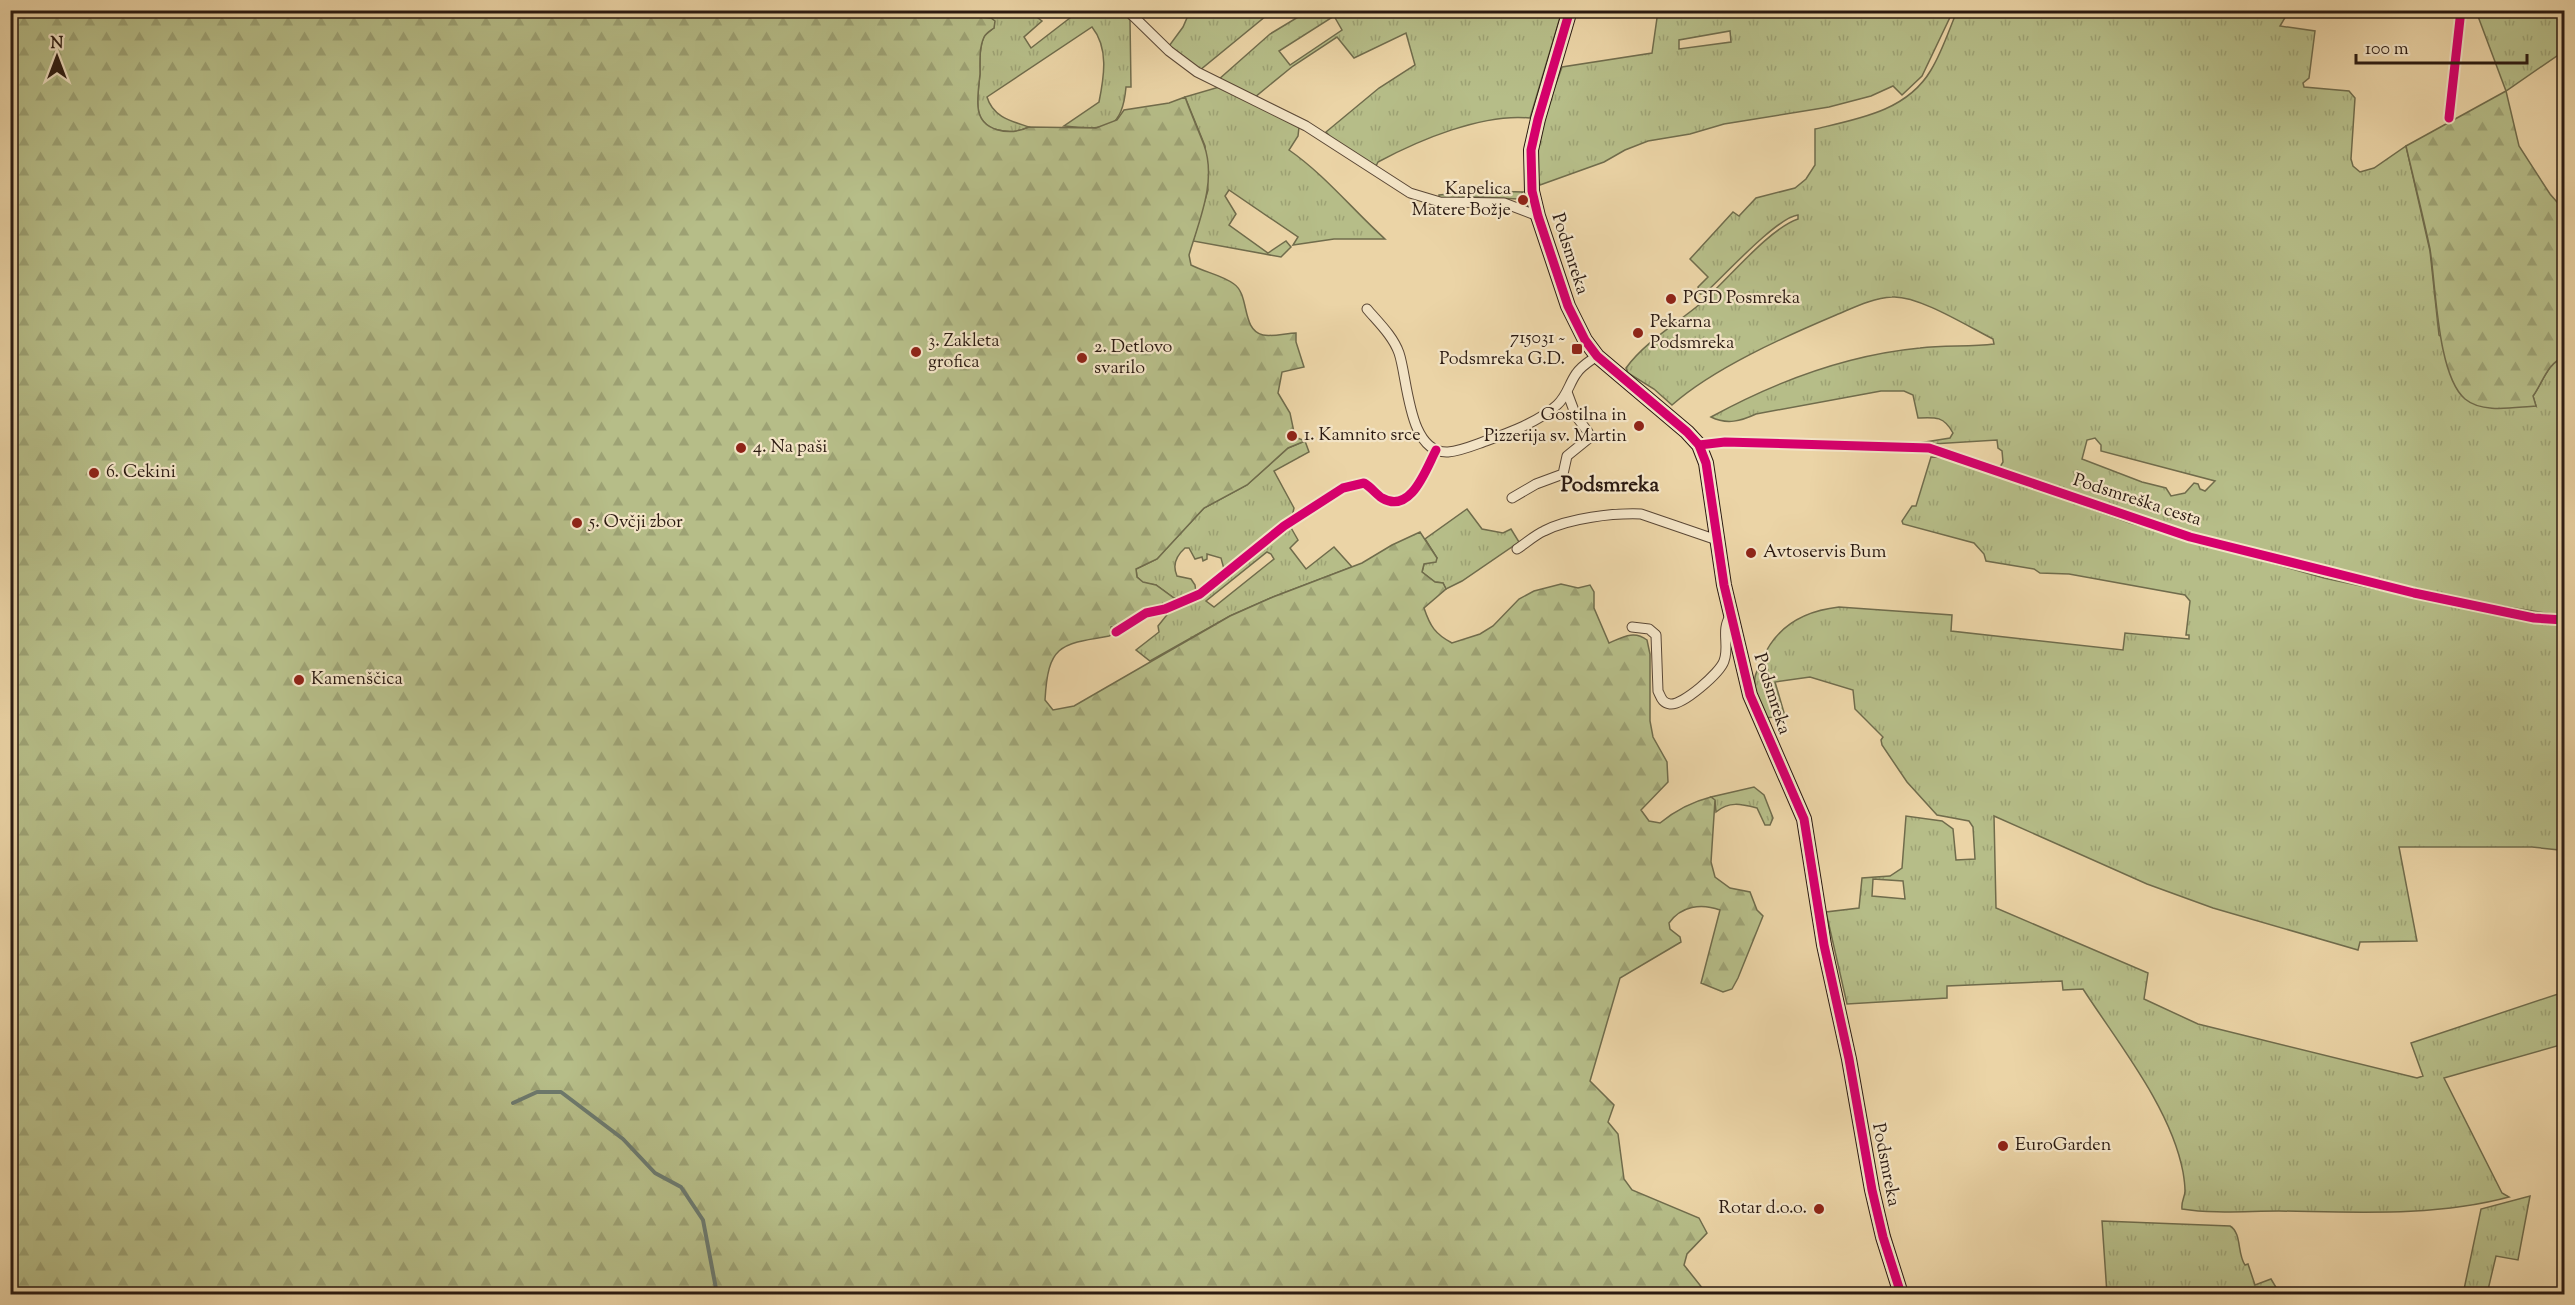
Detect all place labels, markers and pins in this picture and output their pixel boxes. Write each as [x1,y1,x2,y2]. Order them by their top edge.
place label: Kapelica Matere Božje [1411,177,1511,224]
marker: Kapelica Matere Božje [1516,193,1530,207]
place label: PGD Posmreka [1683,286,1800,312]
marker: PGD Posmreka [1664,292,1678,306]
place label: Pekarna Podsmreka [1650,310,1734,357]
place label: 715031 ~ Podsmreka G.D. [1439,326,1565,373]
marker: Pekarna Podsmreka [1631,326,1645,340]
place label: 3. Zakleta grofica [928,329,999,376]
place label: 2. Detlovo svarilo [1094,335,1173,382]
marker: 715031 ~ Podsmreka G.D. [1570,342,1584,356]
marker: 3. Zakleta grofica [909,345,923,359]
marker: 2. Detlovo svarilo [1075,351,1089,365]
place label: Gostilna in Pizzerija sv. Martin [1484,403,1627,450]
marker: Gostilna in Pizzerija sv. Martin [1632,419,1646,433]
place label: 1. Kamnito srce [1304,423,1421,449]
marker: 1. Kamnito srce [1285,429,1299,443]
place label: 4. Na paši [753,435,827,461]
marker: 4. Na paši [734,441,748,455]
place label: 6. Cekini [106,460,176,486]
marker: 6. Cekini [87,466,101,480]
place label: 5. Ovčji zbor [588,510,683,536]
marker: 5. Ovčji zbor [570,516,584,530]
place label: Avtoservis Bum [1763,540,1886,566]
marker: Avtoservis Bum [1744,546,1758,560]
place label: Kamenščica [311,667,403,693]
marker: Kamenščica [292,673,306,687]
place label: EuroGarden [2015,1133,2112,1159]
marker: EuroGarden [1996,1139,2010,1153]
place label: Rotar d.o.o. [1719,1196,1807,1222]
marker: Rotar d.o.o. [1812,1202,1826,1216]

